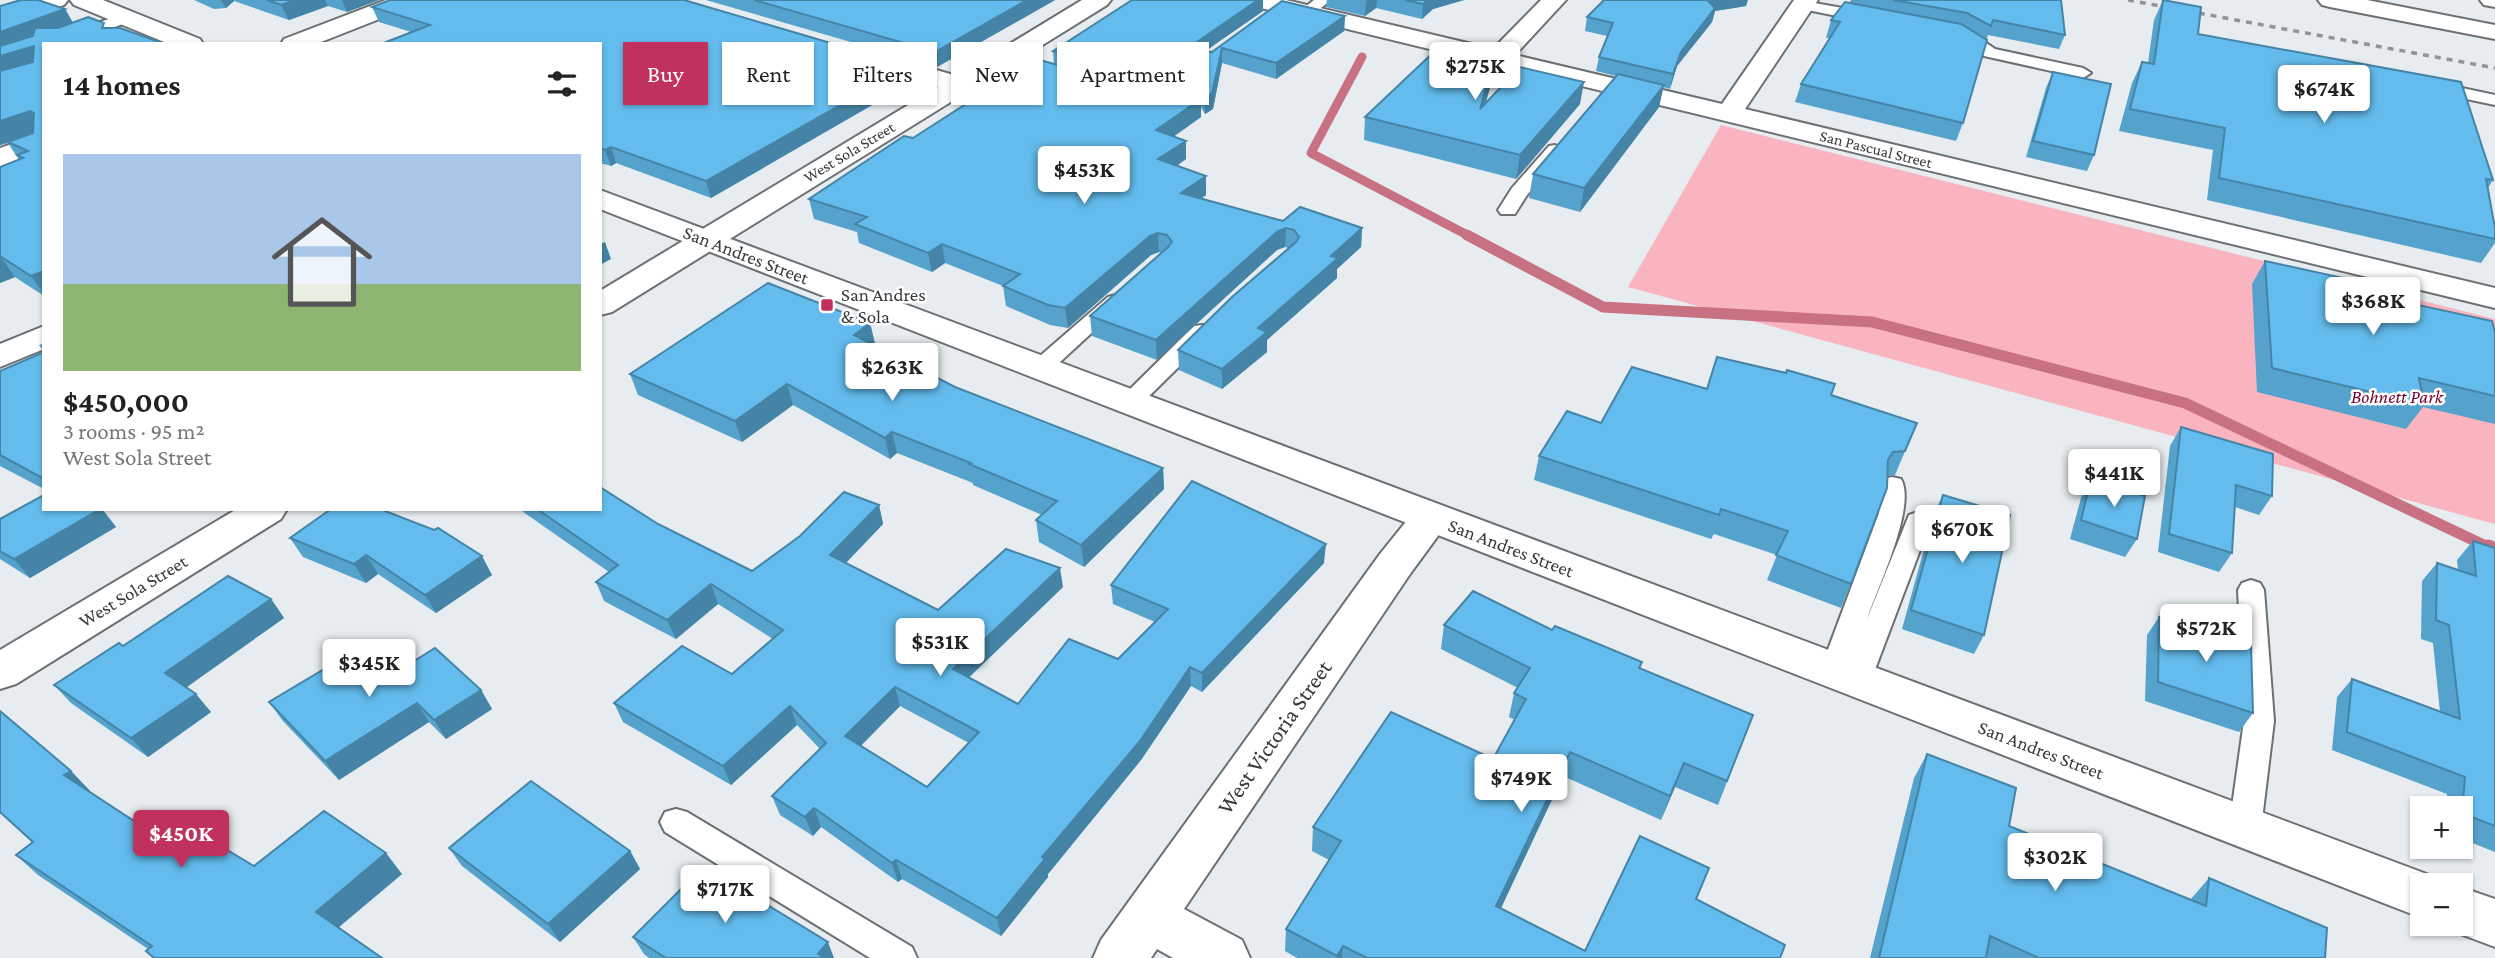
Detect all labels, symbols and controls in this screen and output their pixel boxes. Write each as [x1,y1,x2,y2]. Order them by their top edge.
chip: Buy [623,42,708,105]
chip: Rent [722,42,814,105]
chip: Filters [828,42,937,105]
chip: New [951,42,1043,105]
chip: Apartment [1057,42,1209,105]
pin: $275K [1426,42,1524,102]
text: $275K [1445,52,1505,78]
icon: filters [543,65,581,103]
pin: $674K [2275,66,2373,125]
text: 14 homes [63,68,181,101]
text: $674K [2294,75,2354,101]
street label: West Sola Street [800,118,898,186]
street label: San Pascual Street [1818,127,1935,171]
pin: $453K [1035,146,1133,206]
text: $453K [1054,156,1114,182]
icon: home [259,199,385,325]
street label: San Andres Street [680,221,812,289]
pin: $368K [2324,278,2422,337]
place label: San Andres & Sola [841,284,926,327]
text: $368K [2341,287,2405,313]
marker: San Andres & Sola [819,297,835,313]
pin: $263K [843,344,941,403]
text: $263K [861,353,923,379]
text: $450,000 [63,385,189,418]
park label: Bohnett Park [2351,386,2444,407]
text: 3 rooms · 95 m² [63,418,204,444]
text: West Sola Street [63,444,211,470]
pin: $441K [2065,449,2163,509]
text: $441K [2084,459,2144,485]
pin: $670K [1913,505,2011,565]
street label: San Andres Street [1445,514,1577,582]
text: $670K [1931,515,1993,541]
street label: West Sola Street [75,550,192,632]
pin: $572K [2157,604,2255,664]
text: $572K [2176,614,2236,640]
pin: $531K [891,618,989,678]
text: $531K [912,628,968,654]
pin: $345K [320,640,418,699]
text: $345K [339,649,399,675]
street label: West Victoria Street [1211,655,1337,819]
street label: San Andres Street [1975,716,2107,784]
pin: $749K [1472,754,1570,814]
text: $749K [1490,764,1552,790]
map controls [2410,796,2473,936]
button: + [2410,796,2473,859]
pin: $450K [132,810,230,870]
text: $450K [149,820,213,846]
pin: $302K [2006,834,2104,893]
text: $302K [2024,843,2086,869]
pin: $717K [676,866,774,925]
button: − [2410,873,2473,936]
text: $717K [696,875,754,901]

